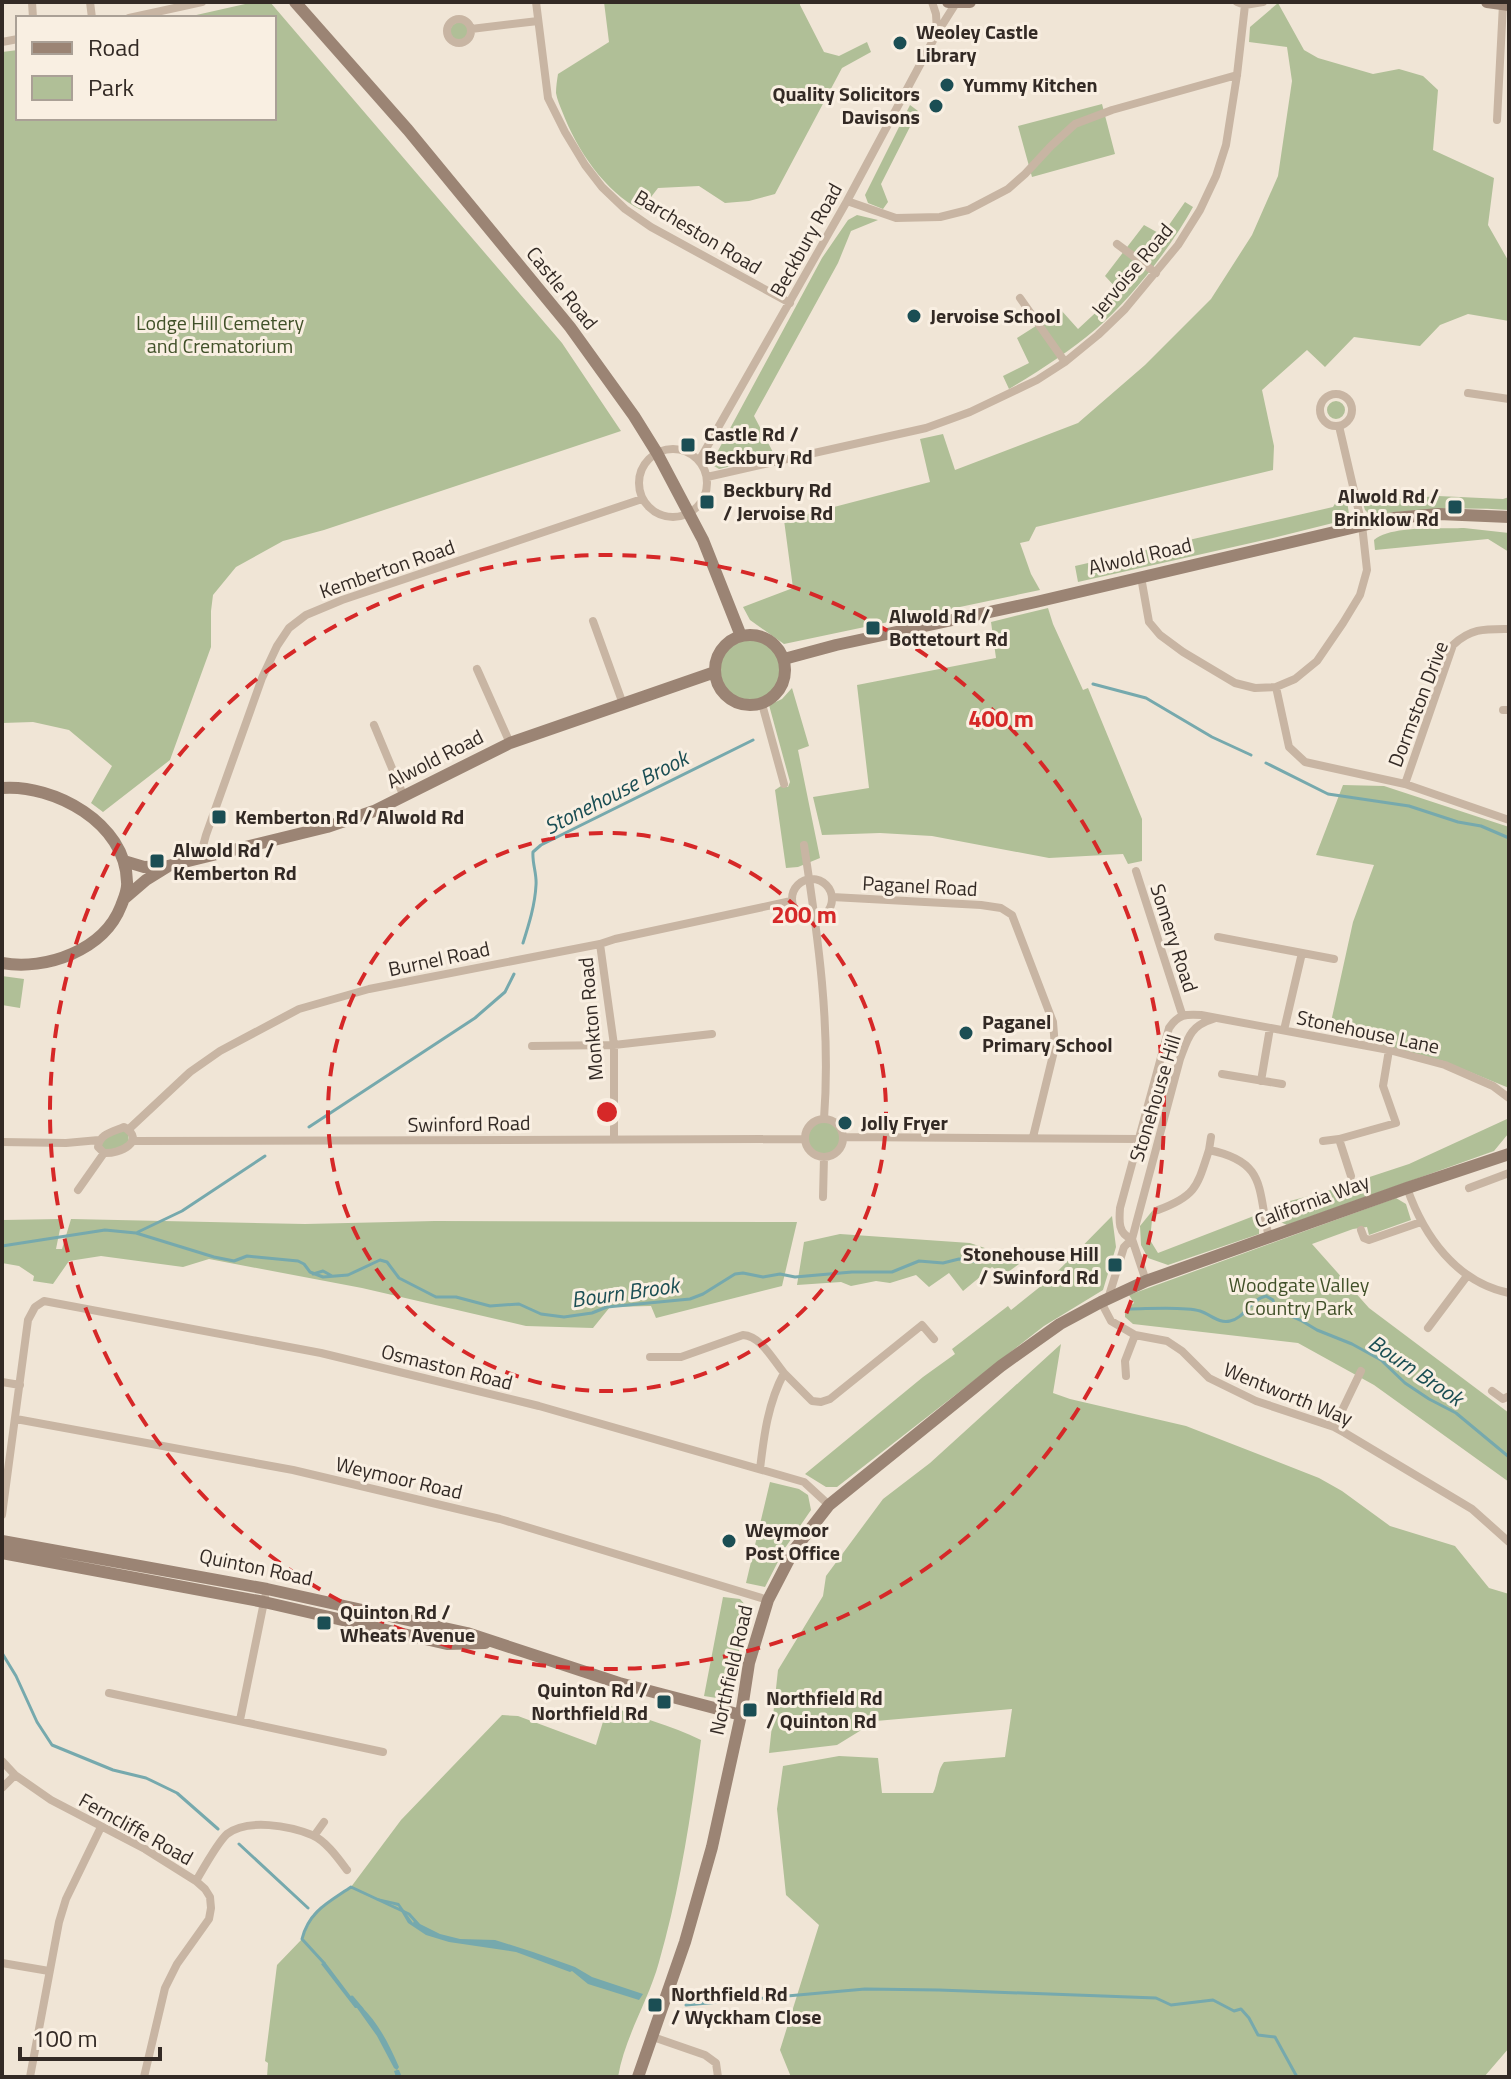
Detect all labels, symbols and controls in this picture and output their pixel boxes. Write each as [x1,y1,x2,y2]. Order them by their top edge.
legend [16,16,276,120]
place label: Weoley Castle Library [916,16,1038,70]
text: Road [88,29,140,65]
marker: Weoley Castle Library [891,34,909,52]
text: Park [88,69,134,105]
place label: Yummy Kitchen [963,69,1098,100]
marker: Yummy Kitchen [938,76,956,94]
place label: Quality Solicitors Davisons [772,78,920,132]
marker: Quality Solicitors Davisons [927,97,945,115]
street label: Beckbury Road [761,177,850,302]
street label: Barcheston Road [629,181,768,282]
street label: Jervoise Road [1083,216,1180,323]
street label: Castle Road [519,239,606,336]
place label: Jervoise School [930,300,1061,331]
park label: Lodge Hill Cemetery and Crematorium [136,307,304,361]
marker: Jervoise School [905,307,923,325]
place label: Castle Rd / Beckbury Rd [704,418,813,472]
marker: Castle Rd / Beckbury Rd [679,436,697,454]
place label: Beckbury Rd / Jervoise Rd [723,474,833,528]
place label: Alwold Rd / Brinklow Rd [1334,480,1439,534]
marker: Beckbury Rd / Jervoise Rd [698,493,716,511]
marker: Alwold Rd / Brinklow Rd [1446,498,1464,516]
street label: Alwold Road [1085,529,1195,582]
street label: Kemberton Road [315,531,459,606]
place label: Alwold Rd / Bottetourt Rd [889,600,1008,654]
marker: Alwold Rd / Bottetourt Rd [864,619,882,637]
street label: Dormston Drive [1379,636,1456,771]
text: 400 m [968,700,1034,736]
street label: Alwold Road [381,721,489,796]
water label: Stonehouse Brook [538,740,696,843]
place label: Kemberton Rd / Alwold Rd [235,801,464,832]
marker: Kemberton Rd / Alwold Rd [210,808,228,826]
place label: Alwold Rd / Kemberton Rd [173,834,297,888]
marker: Alwold Rd / Kemberton Rd [148,852,166,870]
street label: Paganel Road [862,867,978,904]
street label: Somery Road [1142,880,1207,996]
text: 200 m [771,896,837,932]
street label: Burnel Road [385,933,493,984]
street label: Monkton Road [570,956,611,1082]
street label: Stonehouse Lane [1294,1001,1442,1062]
place label: Paganel Primary School [982,1006,1113,1060]
marker: Paganel Primary School [957,1024,975,1042]
street label: Stonehouse Hill [1120,1030,1189,1165]
centre of rings [593,1098,621,1126]
street label: Swinford Road [407,1107,531,1140]
place label: Jolly Fryer [861,1107,949,1138]
marker: Jolly Fryer [836,1114,854,1132]
street label: California Way [1250,1165,1374,1236]
place label: Stonehouse Hill / Swinford Rd [963,1238,1099,1292]
marker: Stonehouse Hill / Swinford Rd [1106,1256,1124,1274]
water label: Bourn Brook [569,1267,683,1316]
park label: Woodgate Valley Country Park [1229,1269,1370,1323]
water label: Bourn Brook [1362,1326,1472,1416]
street label: Osmaston Road [378,1335,516,1398]
street label: Wentworth Way [1219,1354,1358,1434]
street label: Weymoor Road [333,1448,466,1507]
place label: Weymoor Post Office [745,1514,840,1568]
marker: Weymoor Post Office [720,1532,738,1550]
street label: Quinton Road [197,1539,316,1594]
place label: Quinton Rd / Wheats Avenue [340,1596,475,1650]
street label: Northfield Road [700,1602,761,1738]
marker: Quinton Rd / Wheats Avenue [315,1614,333,1632]
place label: Quinton Rd / Northfield Rd [531,1674,648,1728]
place label: Northfield Rd / Quinton Rd [766,1682,883,1736]
marker: Quinton Rd / Northfield Rd [655,1693,673,1711]
marker: Northfield Rd / Quinton Rd [741,1701,759,1719]
street label: Ferncliffe Road [73,1784,199,1873]
place label: Northfield Rd / Wyckham Close [671,1978,821,2032]
marker: Northfield Rd / Wyckham Close [646,1996,664,2014]
scale bar [20,2011,160,2061]
text: 100 m [32,2020,98,2056]

